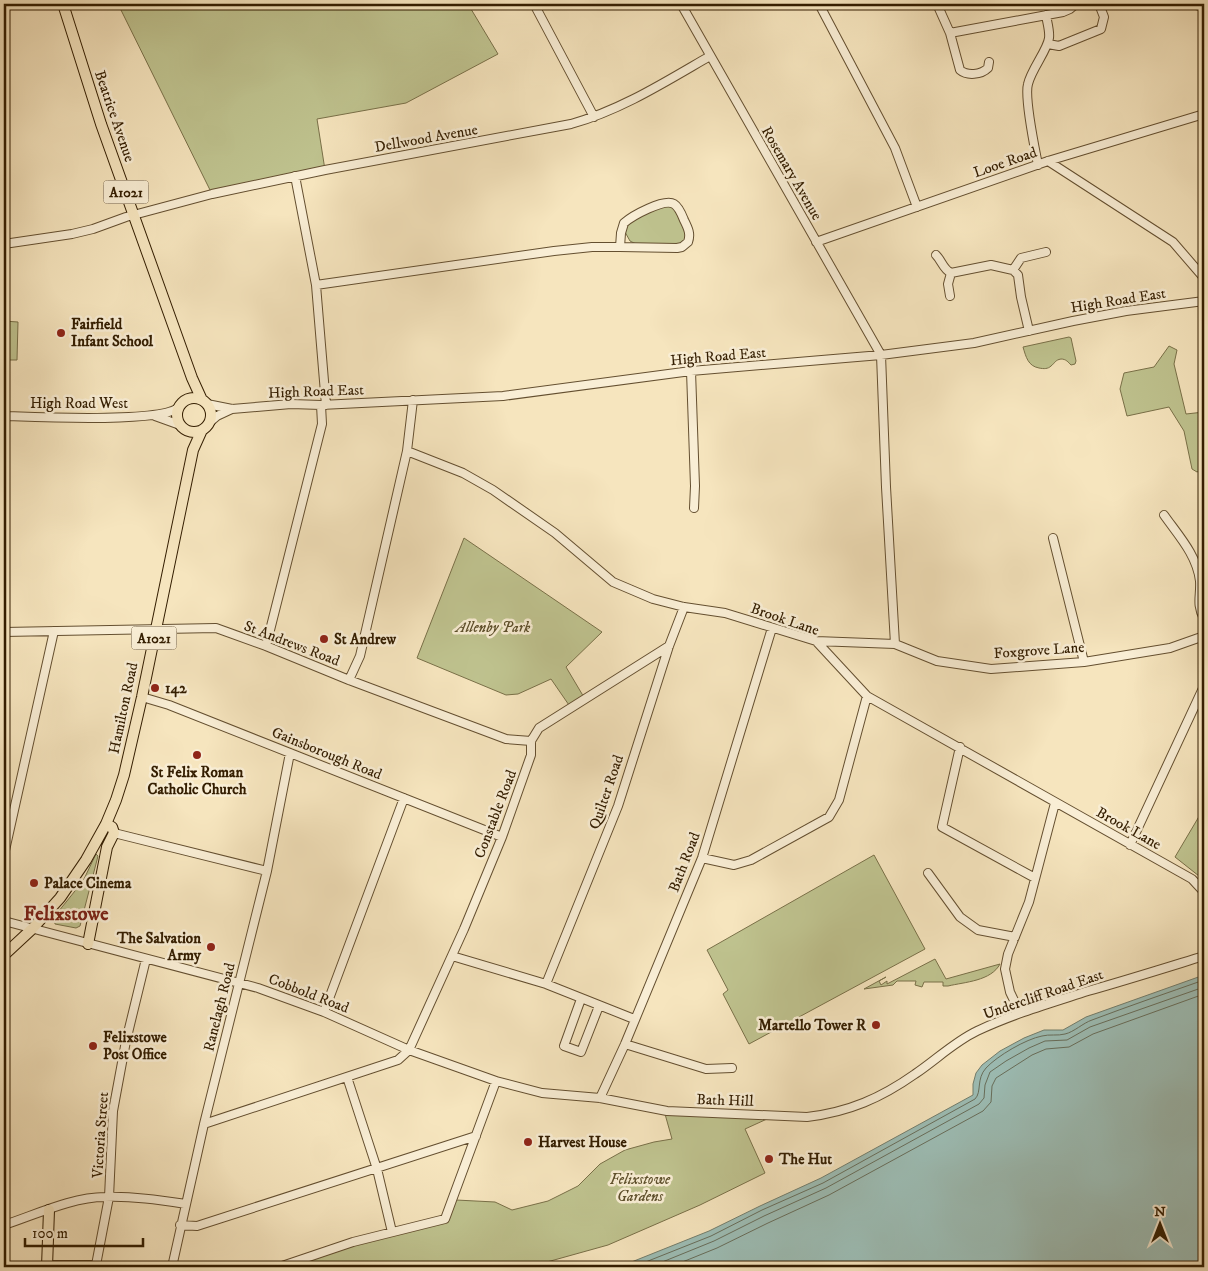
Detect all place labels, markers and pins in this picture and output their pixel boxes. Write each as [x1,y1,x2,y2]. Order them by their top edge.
place label: Fairfield Infant School [71,315,154,351]
marker: Fairfield Infant School [55,327,67,339]
place label: St Andrew [334,630,397,649]
marker: St Andrew [318,633,330,645]
place label: 142 [165,679,187,698]
marker: 142 [149,682,161,694]
marker: St Felix Roman Catholic Church [191,749,203,761]
place label: St Felix Roman Catholic Church [147,763,247,799]
place label: Palace Cinema [44,874,132,893]
marker: Palace Cinema [28,877,40,889]
place label: The Salvation Army [116,929,202,965]
marker: The Salvation Army [205,941,217,953]
place label: Martello Tower R [758,1016,867,1035]
marker: Martello Tower R [870,1019,882,1031]
place label: Felixstowe Post Office [103,1028,168,1064]
marker: Felixstowe Post Office [87,1040,99,1052]
place label: Harvest House [538,1133,627,1152]
marker: Harvest House [522,1136,534,1148]
place label: The Hut [778,1150,832,1169]
marker: The Hut [763,1153,775,1165]

